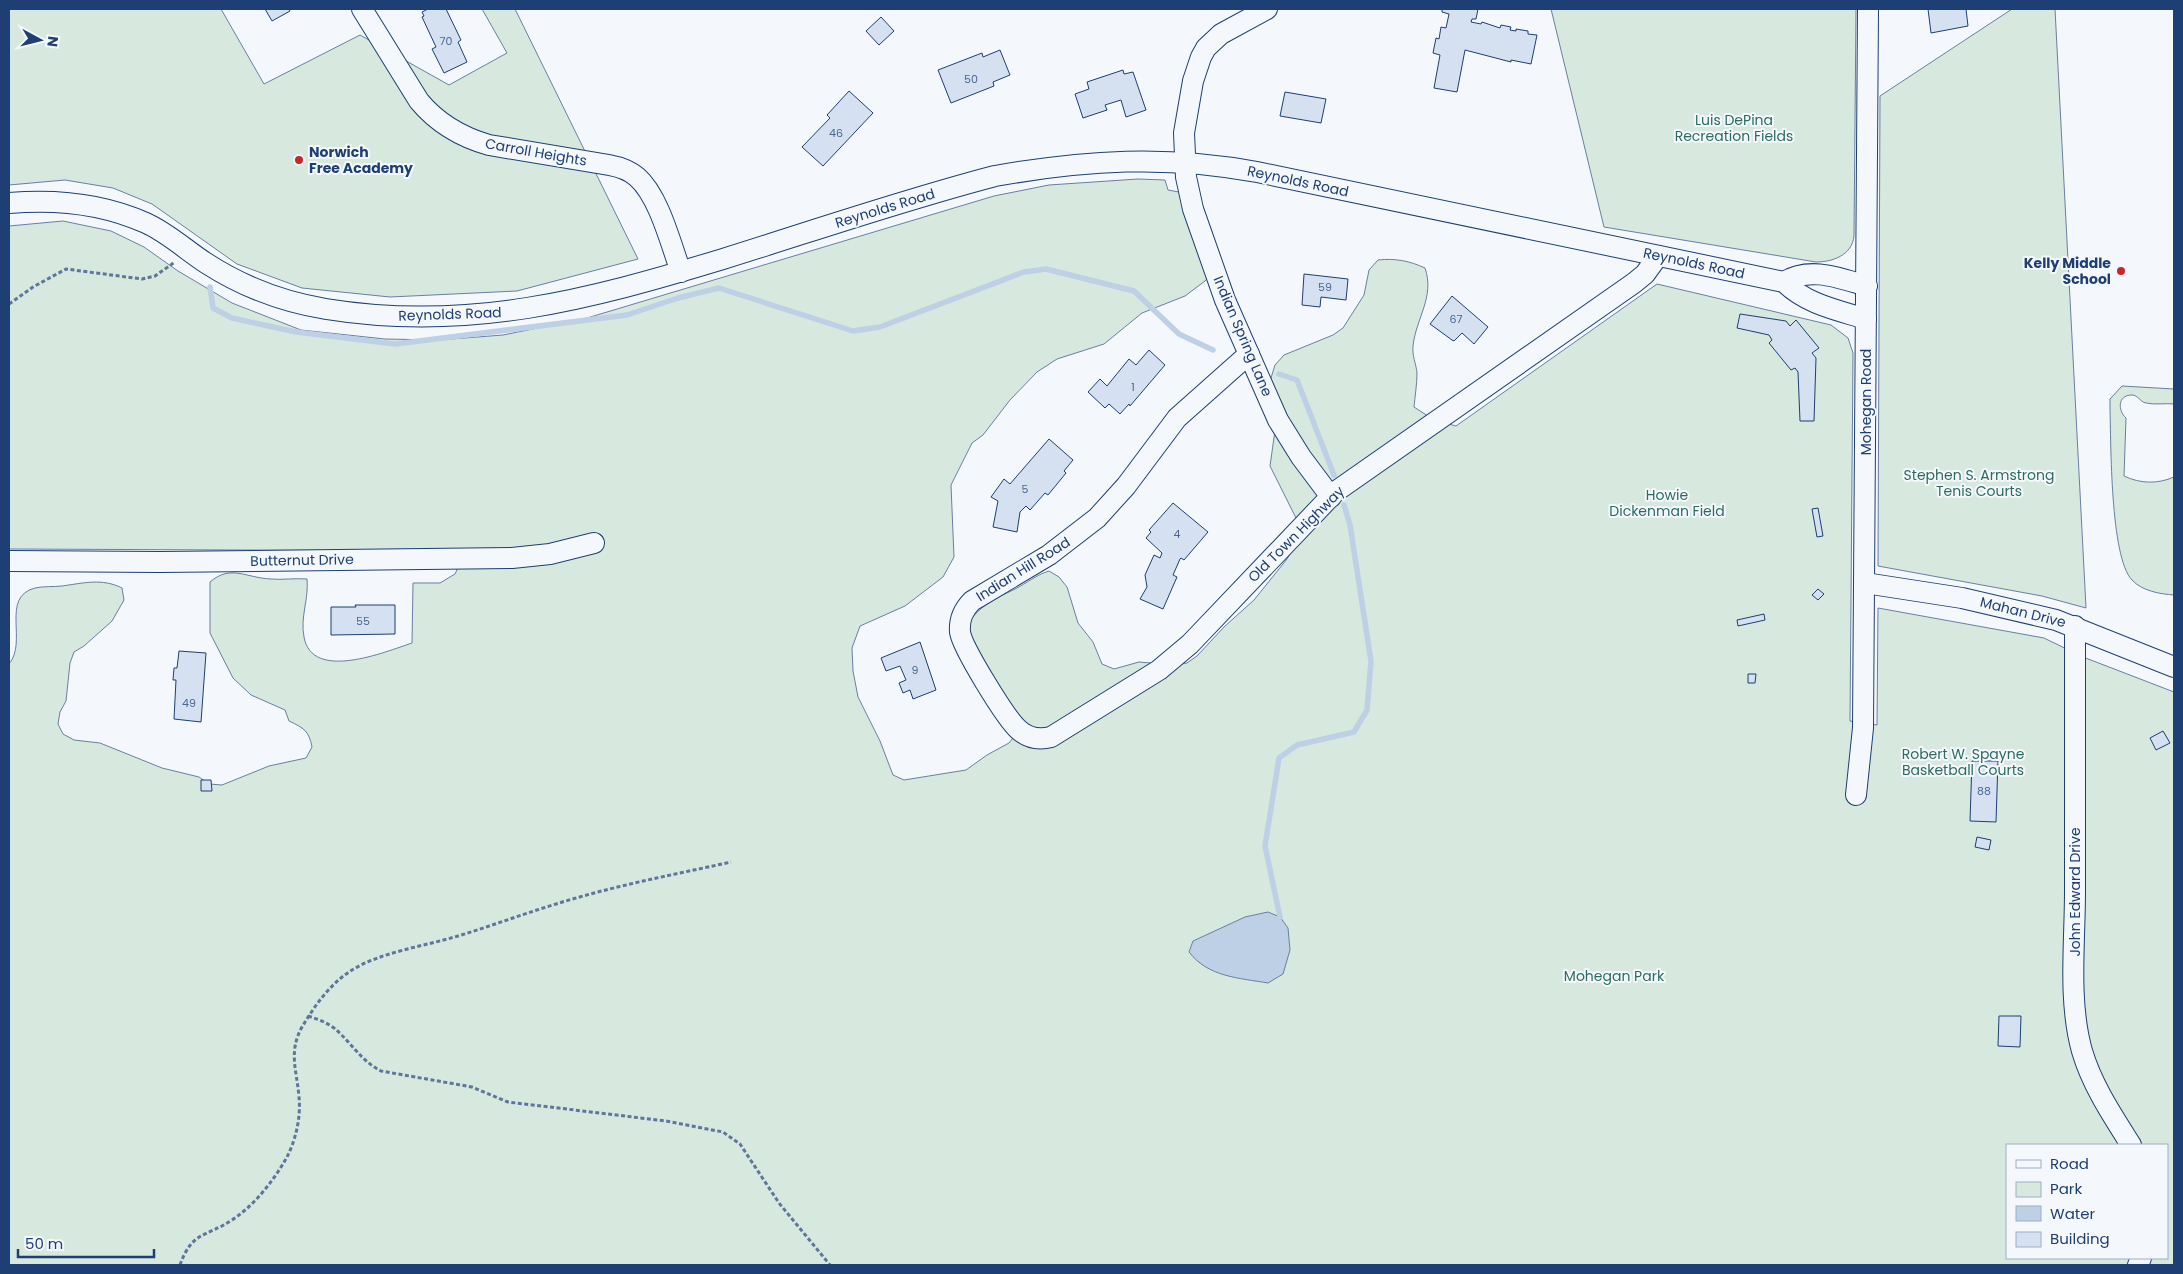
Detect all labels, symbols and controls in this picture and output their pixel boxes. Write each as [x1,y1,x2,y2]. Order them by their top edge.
north arrow [15,15,65,65]
house number: 70 [440,33,453,49]
text: N [42,35,63,48]
house number: 50 [964,71,978,87]
park label: Luis DePina Recreation Fields [1675,110,1793,146]
house number: 46 [829,125,843,141]
street label: Carroll Heights [484,133,588,171]
place label: Norwich Free Academy [309,142,413,178]
marker: Norwich Free Academy [293,154,305,166]
street label: Reynolds Road [1245,160,1351,202]
street label: Reynolds Road [833,183,937,233]
street label: Reynolds Road [1641,242,1747,284]
place label: Kelly Middle School [2024,253,2111,289]
marker: Kelly Middle School [2115,265,2127,277]
street label: Indian Spring Lane [1209,273,1278,400]
house number: 59 [1318,279,1332,295]
street label: Reynolds Road [398,302,502,326]
house number: 67 [1450,311,1463,327]
street label: Mohegan Road [1856,349,1876,455]
house number: 1 [1131,379,1135,395]
park label: Stephen S. Armstrong Tenis Courts [1904,465,2054,501]
house number: 5 [1022,481,1029,497]
street label: Old Town Highway [1243,481,1349,587]
park label: Howie Dickenman Field [1609,485,1725,521]
house number: 4 [1174,526,1181,542]
street label: Indian Hill Road [972,532,1074,606]
street label: Butternut Drive [250,549,354,571]
street label: Mahan Drive [1978,592,2068,632]
house number: 55 [356,613,370,629]
house number: 9 [912,662,919,678]
house number: 49 [182,695,196,711]
park label: Robert W. Spayne Basketball Courts [1902,744,2025,780]
house number: 88 [1977,783,1991,799]
street label: John Edward Drive [2065,827,2085,957]
park label: Mohegan Park [1564,966,1665,986]
legend [2006,1144,2168,1259]
text: Road [2050,1153,2089,1174]
text: Park [2050,1178,2082,1199]
text: Water [2050,1203,2096,1224]
scale bar [18,1226,154,1258]
text: Building [2050,1228,2110,1249]
text: 50 m [25,1233,63,1254]

